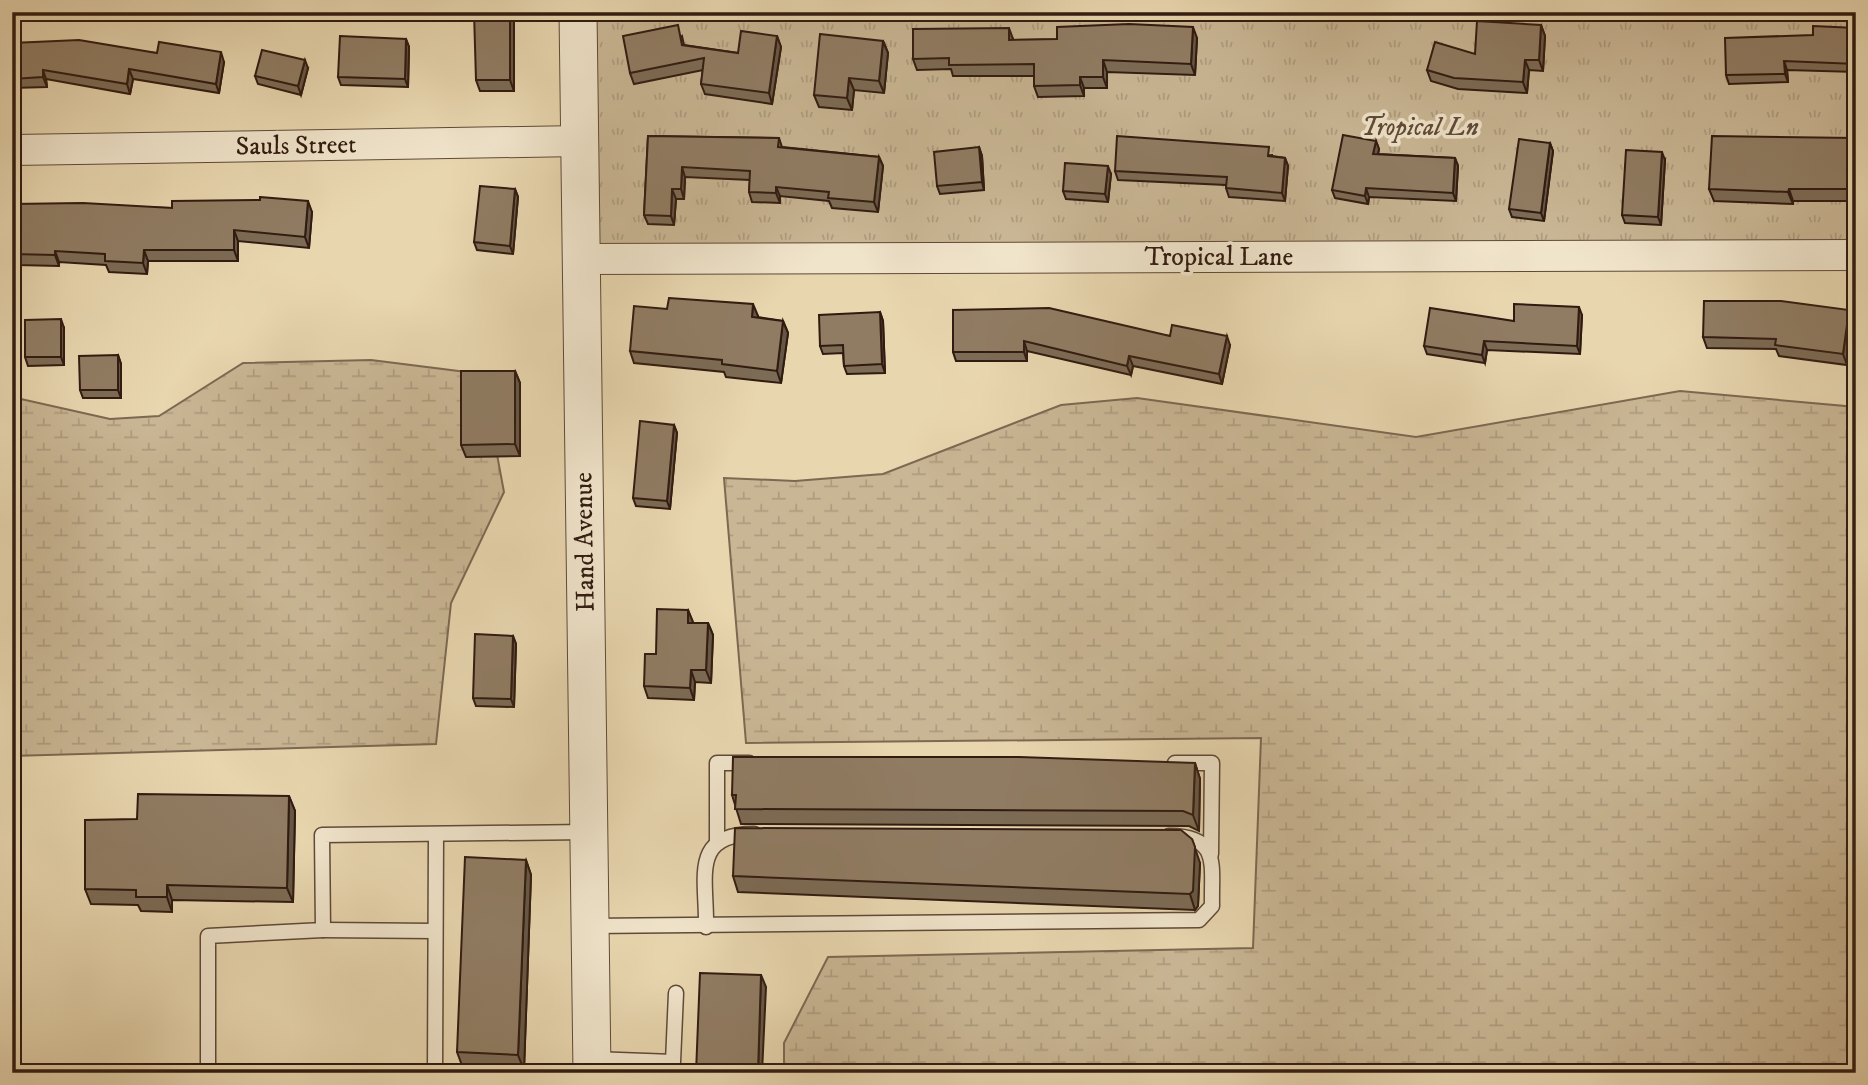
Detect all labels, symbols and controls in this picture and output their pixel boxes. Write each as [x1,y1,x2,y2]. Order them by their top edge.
park label: Tropical Ln [1361,111,1479,144]
street label: Sauls Street [235,128,357,164]
street label: Tropical Lane [1145,241,1293,274]
street label: Hand Avenue [567,472,603,612]

